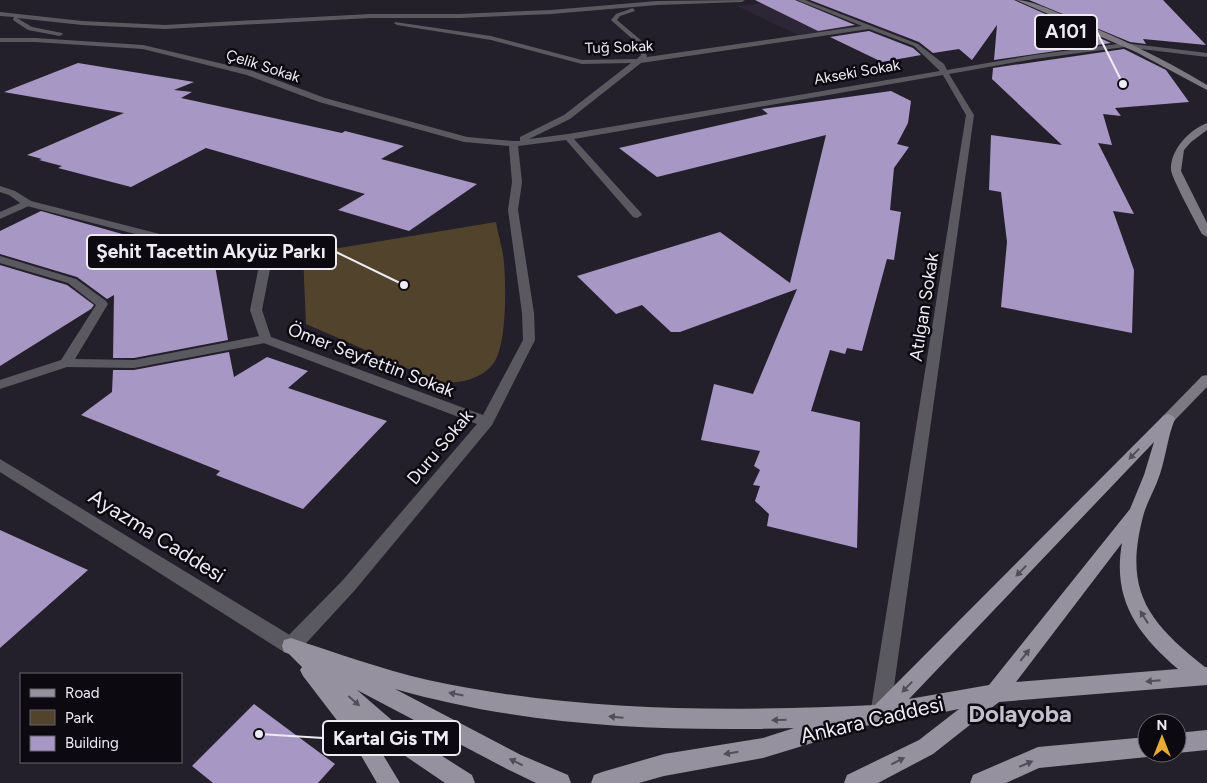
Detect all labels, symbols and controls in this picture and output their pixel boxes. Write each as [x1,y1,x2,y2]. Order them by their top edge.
callout: A101 [1035,15,1097,49]
text: A101 [1045,20,1087,43]
street label: Tuğ Sokak [584,37,654,57]
street label: Çelik Sokak [224,46,303,87]
street label: Akseki Sokak [813,55,902,88]
callout: Şehit Tacettin Akyüz Parkı [87,235,336,269]
text: Şehit Tacettin Akyüz Parkı [96,240,326,263]
street label: Atılgan Sokak [905,251,943,363]
street label: Ömer Seyfettin Sokak [285,318,458,402]
street label: Duru Sokak [402,405,478,489]
one-way arrow [1128,448,1140,460]
street label: Ayazma Caddesi [84,484,230,588]
one-way arrow [1015,565,1027,577]
one-way arrow [1139,610,1149,623]
one-way arrow [1020,648,1031,661]
legend [20,673,182,763]
one-way arrow [1145,677,1161,685]
one-way arrow [901,681,913,693]
text: Road [65,684,100,702]
one-way arrow [448,690,463,698]
street label: Ankara Caddesi [798,691,946,748]
one-way arrow [348,695,361,706]
district label: Dolayoba [968,699,1072,728]
text: Park [65,709,94,727]
one-way arrow [608,712,624,720]
north arrow [1137,713,1187,763]
one-way arrow [771,716,787,724]
text: N [1157,717,1167,734]
callout: Kartal Gis TM [323,721,460,755]
text: Kartal Gis TM [333,727,449,750]
text: Building [65,734,119,752]
one-way arrow [723,750,739,758]
one-way arrow [891,757,905,765]
one-way arrow [509,758,523,766]
one-way arrow [1019,759,1033,767]

